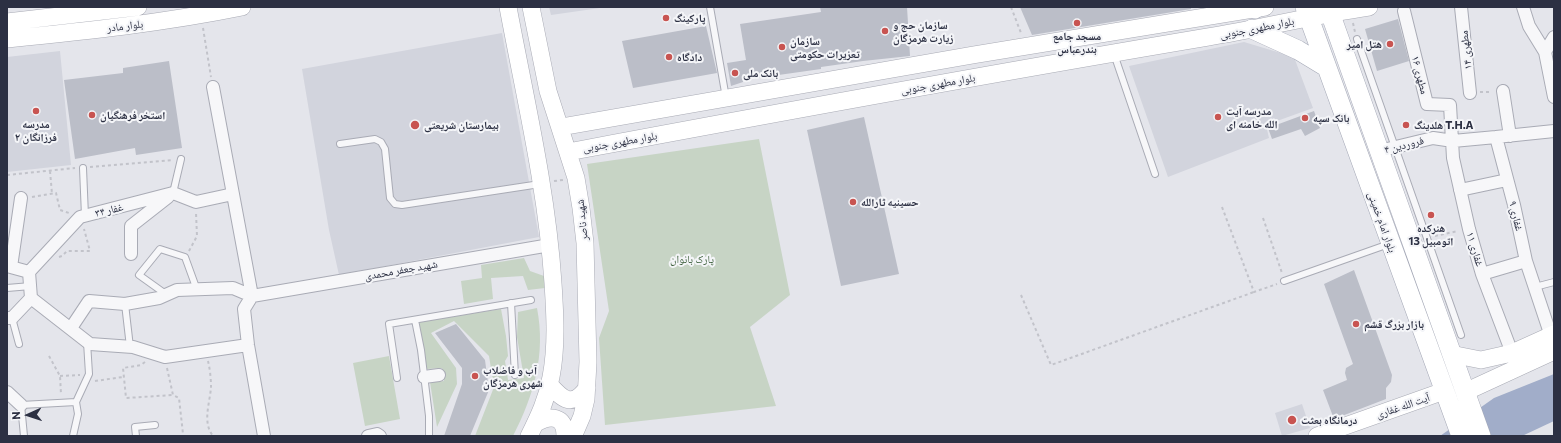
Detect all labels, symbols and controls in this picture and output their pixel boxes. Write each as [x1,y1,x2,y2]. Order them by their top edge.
place label: پارکینگ [674,11,706,25]
marker: پارکینگ [661,13,671,23]
street label: بلوار مطهری جنوبی [1219,14,1295,42]
street label: بلوار مادر [106,17,144,35]
place label: سازمان حج و زیارت هرمزگان [893,18,953,44]
marker: مسجد جامع بندرعباس [1072,18,1082,28]
marker: سازمان حج و زیارت هرمزگان [880,26,890,36]
place label: مسجد جامع بندرعباس [1053,29,1101,55]
street label: مطهری ۱۴ [1457,30,1475,70]
place label: سازمان تعزیرات حکومتی [790,34,860,60]
place label: هتل امیر [1347,37,1382,51]
marker: هتل امیر [1385,39,1395,49]
marker: سازمان تعزیرات حکومتی [777,42,787,52]
place label: دادگاه [677,50,702,64]
marker: دادگاه [664,52,674,62]
street label: مطهری ۱۶ [1409,54,1431,96]
place label: بانک ملی [743,66,778,80]
marker: بانک ملی [730,68,740,78]
street label: بلوار مطهری جنوبی [900,71,976,97]
place label: مدرسه آیت الله خامنه ای [1226,104,1278,130]
marker: مدرسه فرزانگان ۲ [31,106,41,116]
place label: استخر فرهنگیان [100,108,165,122]
marker: استخر فرهنگیان [87,110,97,120]
place label: بانک سپه [1313,111,1350,125]
marker: مدرسه آیت الله خامنه ای [1213,112,1223,122]
marker: بانک سپه [1300,113,1310,123]
place label: مدرسه فرزانگان ۲ [15,117,57,143]
place label: بیمارستان شریعتی [424,118,499,132]
place label: هلدینگ T.H.A [1414,118,1473,132]
marker: بیمارستان شریعتی [409,119,421,131]
marker: هلدینگ T.H.A [1401,120,1411,130]
street label: بلوار مطهری جنوبی [582,129,658,155]
street label: فروردین ۴ [1383,134,1425,156]
street label: بلوار امام خمینی [1365,190,1399,254]
place label: حسینیه ثارالله [861,195,919,209]
marker: حسینیه ثارالله [848,197,858,207]
street label: شهید ناصر [573,199,591,241]
street label: غفار ۳۴ [93,200,125,220]
street label: غفاری ۹ [1506,200,1526,232]
marker: هنرکده اتومبیل 13 [1426,210,1436,220]
place label: هنرکده اتومبیل 13 [1409,221,1453,247]
street label: غفاری ۱۱ [1464,230,1486,268]
park label: پارک بانوان [670,252,714,266]
street label: شهید جعفر محمدی [363,257,439,283]
place label: بازار بزرگ قشم [1364,317,1424,331]
marker: بازار بزرگ قشم [1351,319,1361,329]
place label: آب و فاضلاب شهری هرمزگان [483,363,543,389]
marker: آب و فاضلاب شهری هرمزگان [470,371,480,381]
street label: آیت الله غفاری [1374,391,1432,421]
north arrow [8,395,48,435]
text: N [9,411,22,420]
place label: درمانگاه بعثت [1301,413,1357,427]
marker: درمانگاه بعثت [1286,414,1298,426]

